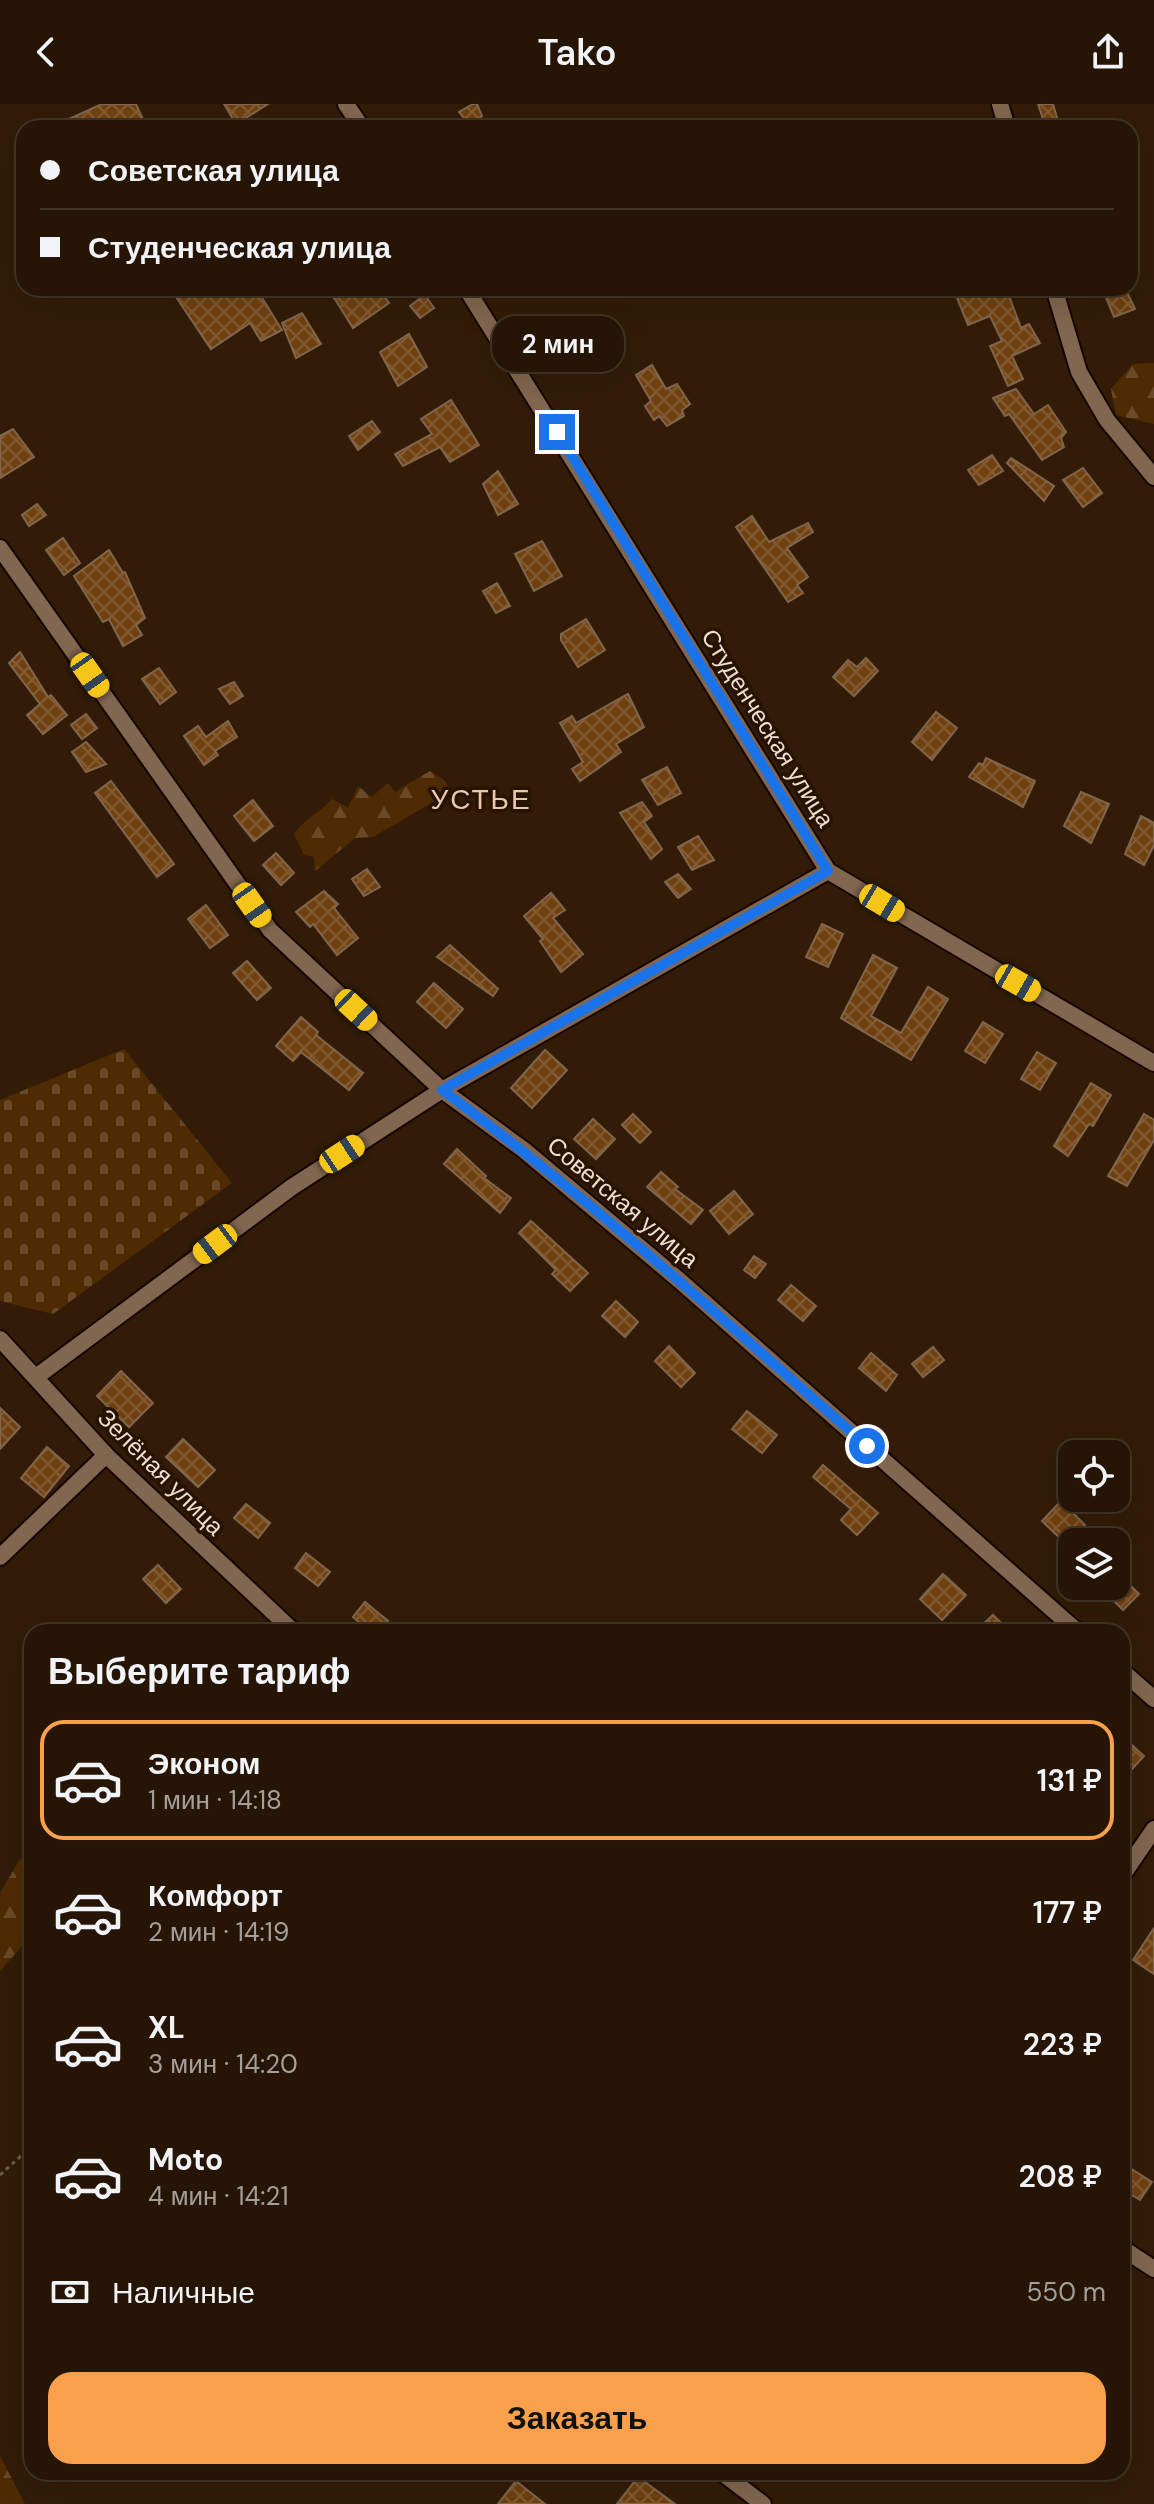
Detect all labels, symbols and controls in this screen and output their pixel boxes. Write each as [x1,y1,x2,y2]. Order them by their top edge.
text: Tako [537,29,617,76]
icon: back [24,30,68,74]
icon: share [1086,30,1130,74]
text: Советская улица [88,151,339,190]
text: Студенческая улица [88,228,391,267]
callout: 2 мин [491,316,623,372]
text: 2 мин [522,327,594,361]
route end [539,414,575,450]
street label: Студенческая улица [694,623,842,833]
car [66,648,114,702]
district label: УСТЬЕ [430,781,532,818]
car [228,878,276,932]
car [855,880,909,926]
car [991,961,1045,1005]
car [330,985,382,1035]
street label: Советская улица [541,1130,706,1275]
car [315,1131,369,1177]
car [189,1220,241,1268]
street label: Зелёная улица [91,1402,231,1542]
route start [849,1428,885,1464]
map controls [1058,1440,1130,1600]
button: locate [1058,1440,1130,1512]
button: layers [1058,1528,1130,1600]
text: Выберите тариф [48,1648,351,1695]
icon: car [52,1744,124,1816]
text: Эконом [148,1744,261,1783]
text: 131 ₽ [1037,1761,1102,1800]
text: 1 мин · 14:18 [148,1783,282,1817]
icon: car [52,1876,124,1948]
text: Комфорт [148,1876,283,1915]
text: 177 ₽ [1033,1893,1102,1932]
text: 2 мин · 14:19 [148,1915,289,1949]
icon: car [52,2008,124,2080]
text: XL [148,2008,185,2047]
text: 223 ₽ [1023,2025,1102,2064]
text: 3 мин · 14:20 [148,2047,298,2081]
icon: car [52,2140,124,2212]
text: Moto [148,2140,223,2179]
text: 208 ₽ [1019,2157,1102,2196]
text: 4 мин · 14:21 [148,2179,289,2213]
icon: cash [48,2270,92,2314]
text: Наличные [112,2273,255,2312]
text: 550 m [1026,2275,1106,2309]
button: Заказать [48,2372,1106,2464]

